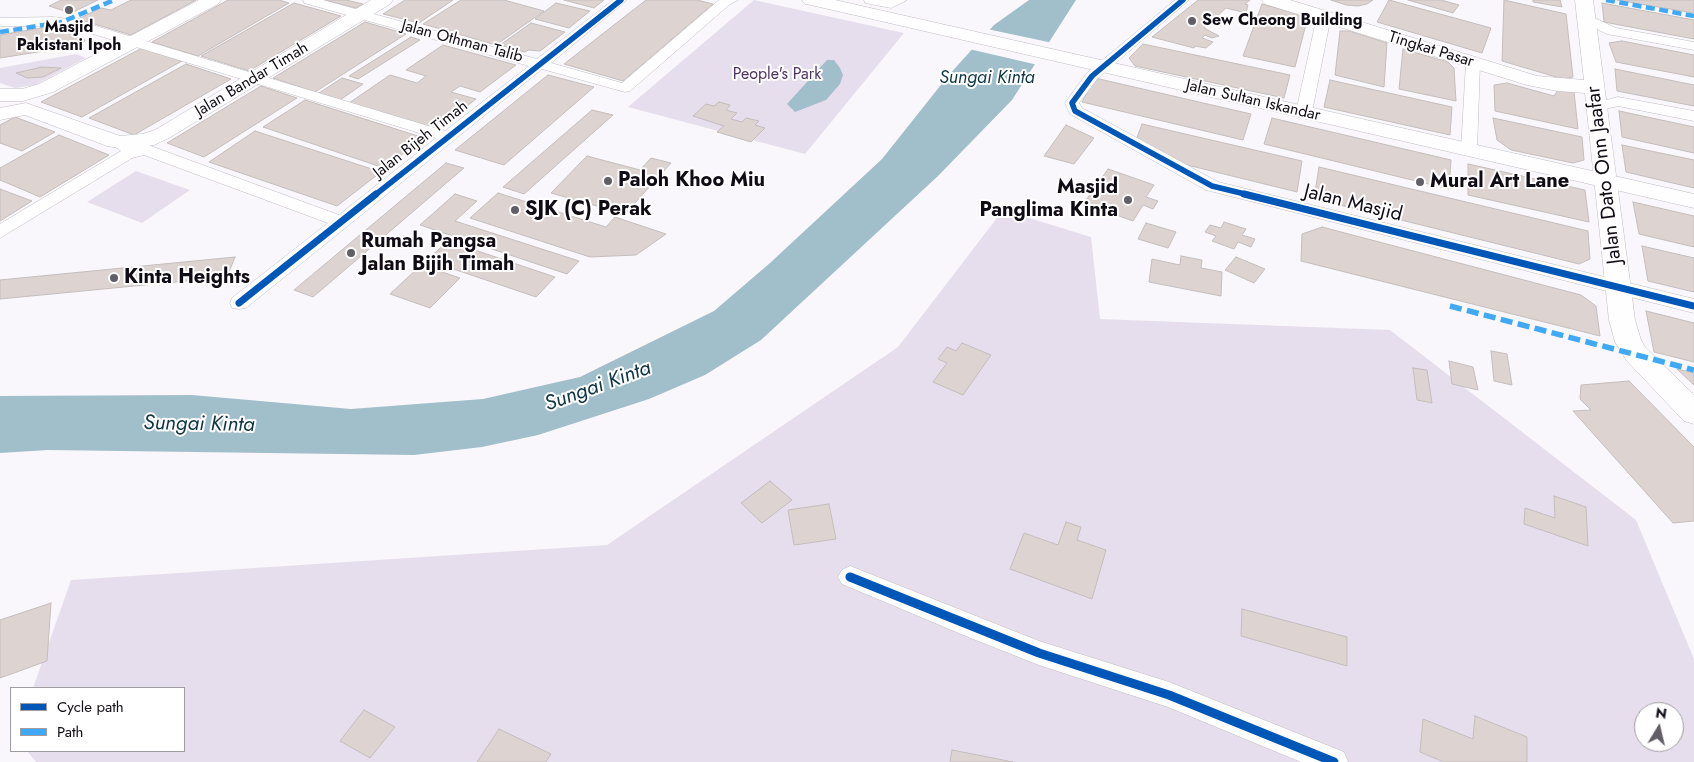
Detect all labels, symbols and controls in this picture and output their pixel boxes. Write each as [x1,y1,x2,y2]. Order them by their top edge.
marker: Masjid Pakistani Ipoh [63,4,75,16]
place label: Sew Cheong Building [1202,11,1362,31]
marker: Sew Cheong Building [1186,15,1198,27]
street label: Jalan Othman Talib [399,17,525,67]
place label: Masjid Pakistani Ipoh [17,18,121,56]
street label: Tingkat Pasar [1386,28,1476,72]
street label: Jalan Bandar Timah [192,39,312,121]
park label: People's Park [733,65,821,85]
water label: Sungai Kinta [939,68,1035,90]
street label: Jalan Sultan Iskandar [1184,76,1322,126]
street label: Jalan Dato Onn Jaafar [1582,85,1628,265]
street label: Jalan Bijeh Timah [370,97,472,183]
place label: Paloh Khoo Miu [618,169,765,193]
place label: Mural Art Lane [1430,170,1569,194]
marker: Paloh Khoo Miu [602,175,614,187]
place label: Masjid Panglima Kinta [979,176,1118,223]
marker: Mural Art Lane [1414,176,1426,188]
street label: Jalan Masjid [1301,180,1405,228]
marker: Masjid Panglima Kinta [1122,194,1134,206]
place label: SJK (C) Perak [525,198,652,222]
marker: SJK (C) Perak [509,204,521,216]
place label: Rumah Pangsa Jalan Bijih Timah [361,230,514,277]
marker: Rumah Pangsa Jalan Bijih Timah [345,247,357,259]
place label: Kinta Heights [124,266,250,290]
marker: Kinta Heights [108,272,120,284]
water label: Sungai Kinta [541,356,655,418]
water label: Sungai Kinta [143,411,255,439]
legend [10,687,185,752]
text: Cycle path [57,696,124,718]
north arrow [1634,702,1684,752]
text: N [1654,702,1668,724]
text: Path [57,721,83,743]

